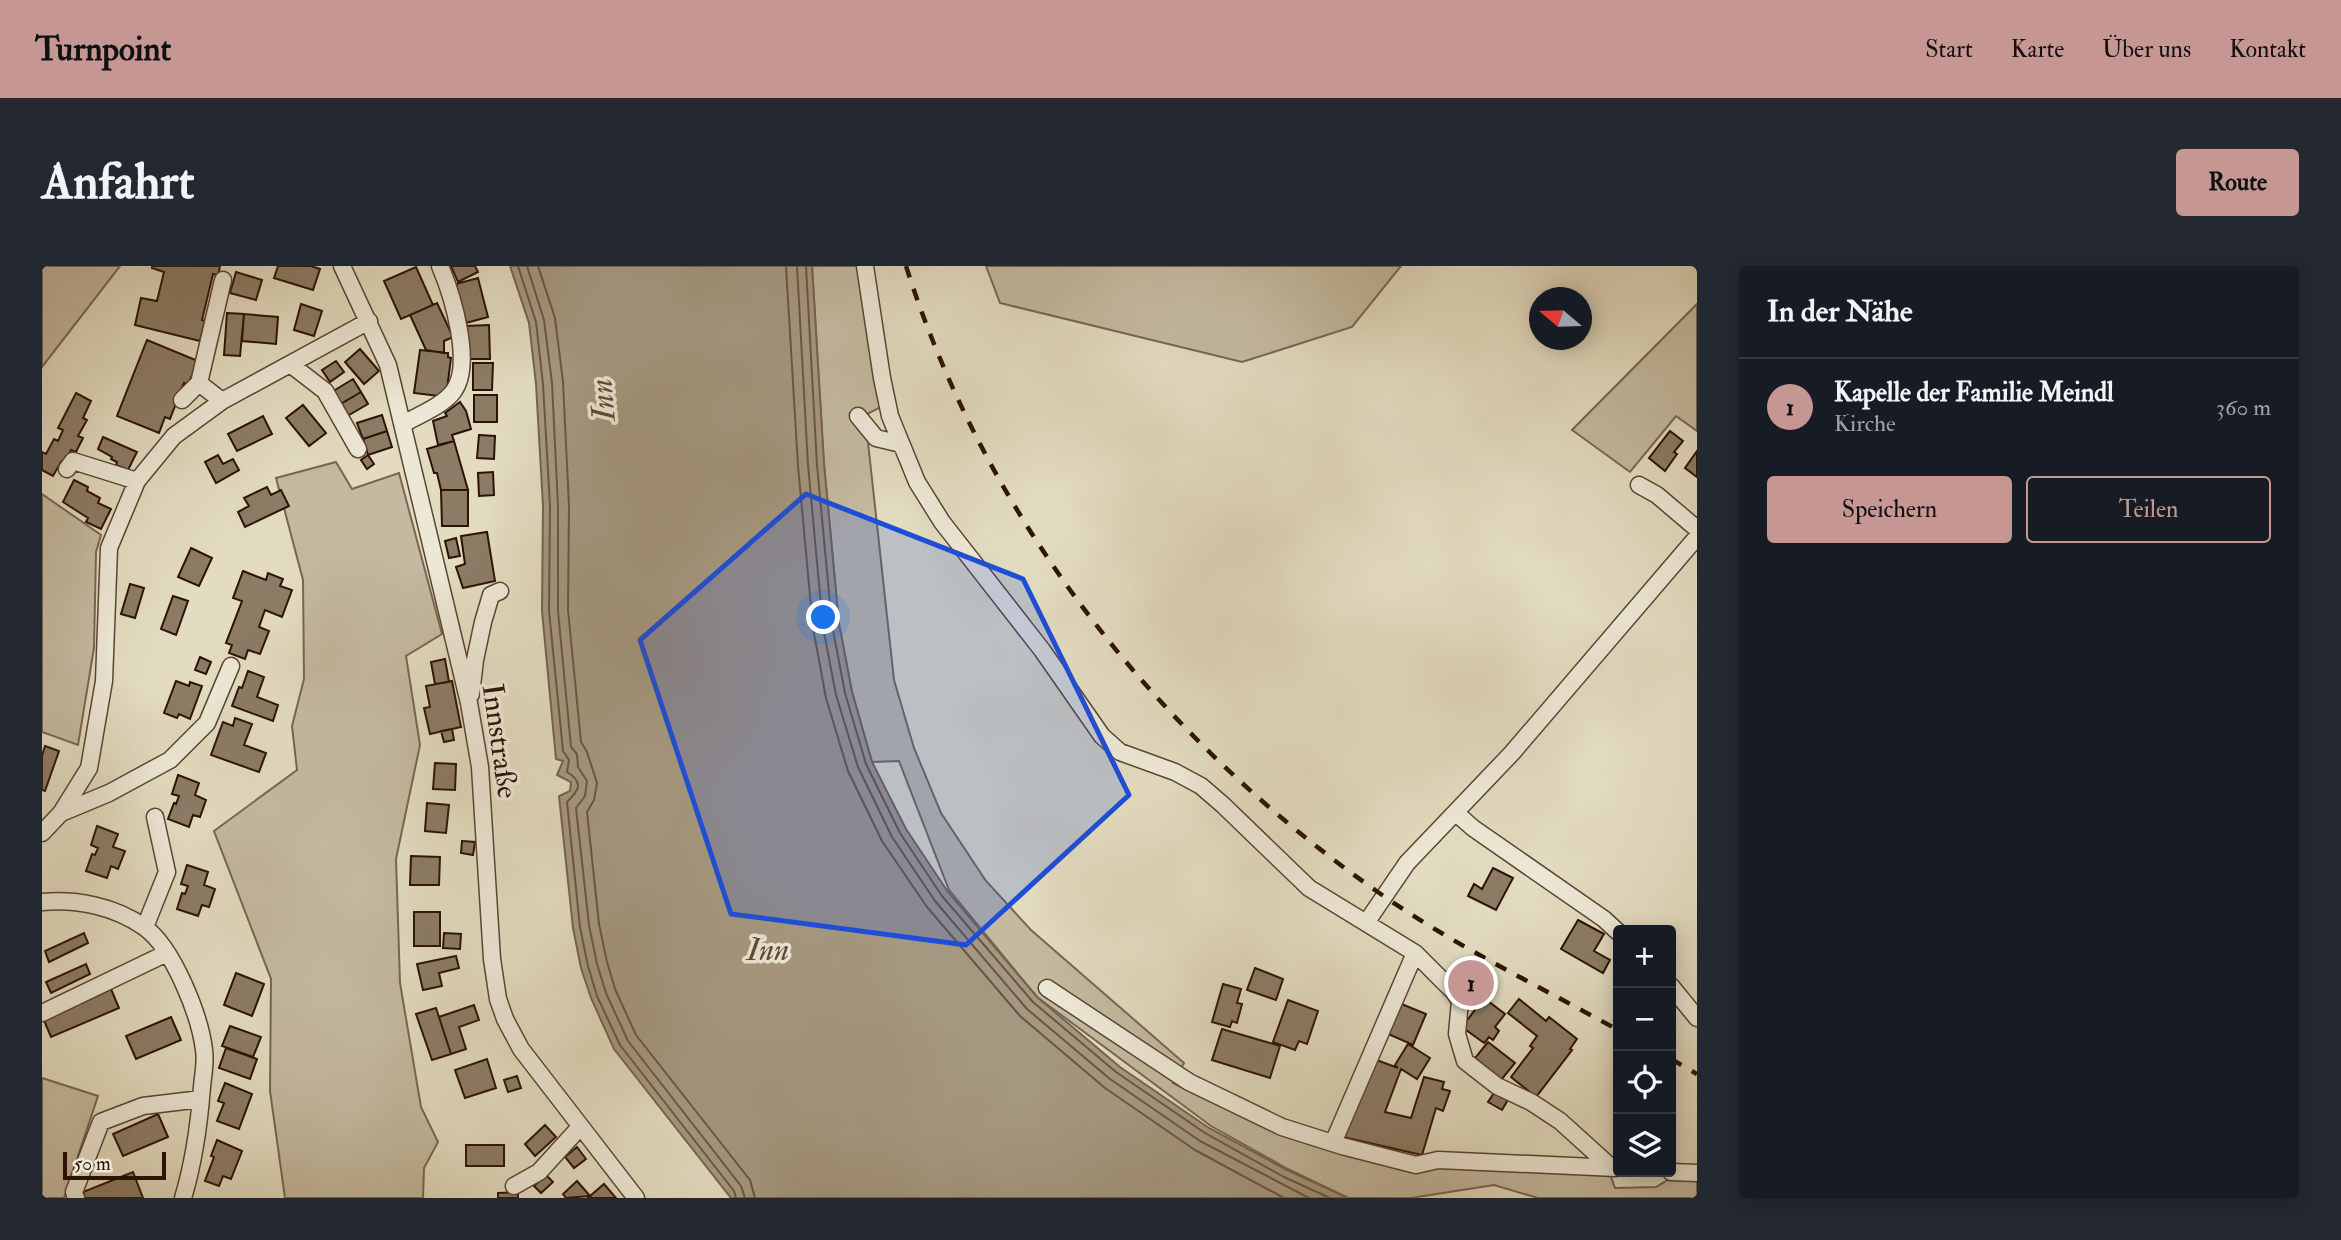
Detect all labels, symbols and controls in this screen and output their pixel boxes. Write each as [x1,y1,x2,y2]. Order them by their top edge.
text: Turnpoint [35,29,171,70]
text: Start [1925,34,1973,65]
text: Karte [2011,34,2064,65]
text: Über uns [2102,34,2191,65]
text: Kontakt [2229,34,2306,65]
button: Route [2176,149,2299,216]
text: Anfahrt [42,152,194,213]
north arrow [1529,287,1592,350]
text: In der Nähe [1767,293,1912,330]
water label: Inn [581,377,625,425]
text: Kapelle der Familie Meindl [1834,377,2114,409]
text: 1 [1786,393,1794,422]
text: 360 m [2216,393,2271,422]
text: Kirche [1834,409,1896,438]
button: Speichern [1767,476,2012,543]
button: Teilen [2026,476,2271,543]
your location [806,600,840,634]
street label: Innstraße [474,681,526,801]
map controls [1613,925,1676,1177]
button: + [1613,925,1676,988]
water label: Inn [745,930,789,970]
pin: 1 [1448,957,1494,1009]
button: − [1613,988,1676,1051]
button: locate [1613,1051,1676,1114]
button: layers [1613,1114,1676,1177]
scale bar [63,1149,166,1181]
text: 50 m [74,1152,111,1176]

